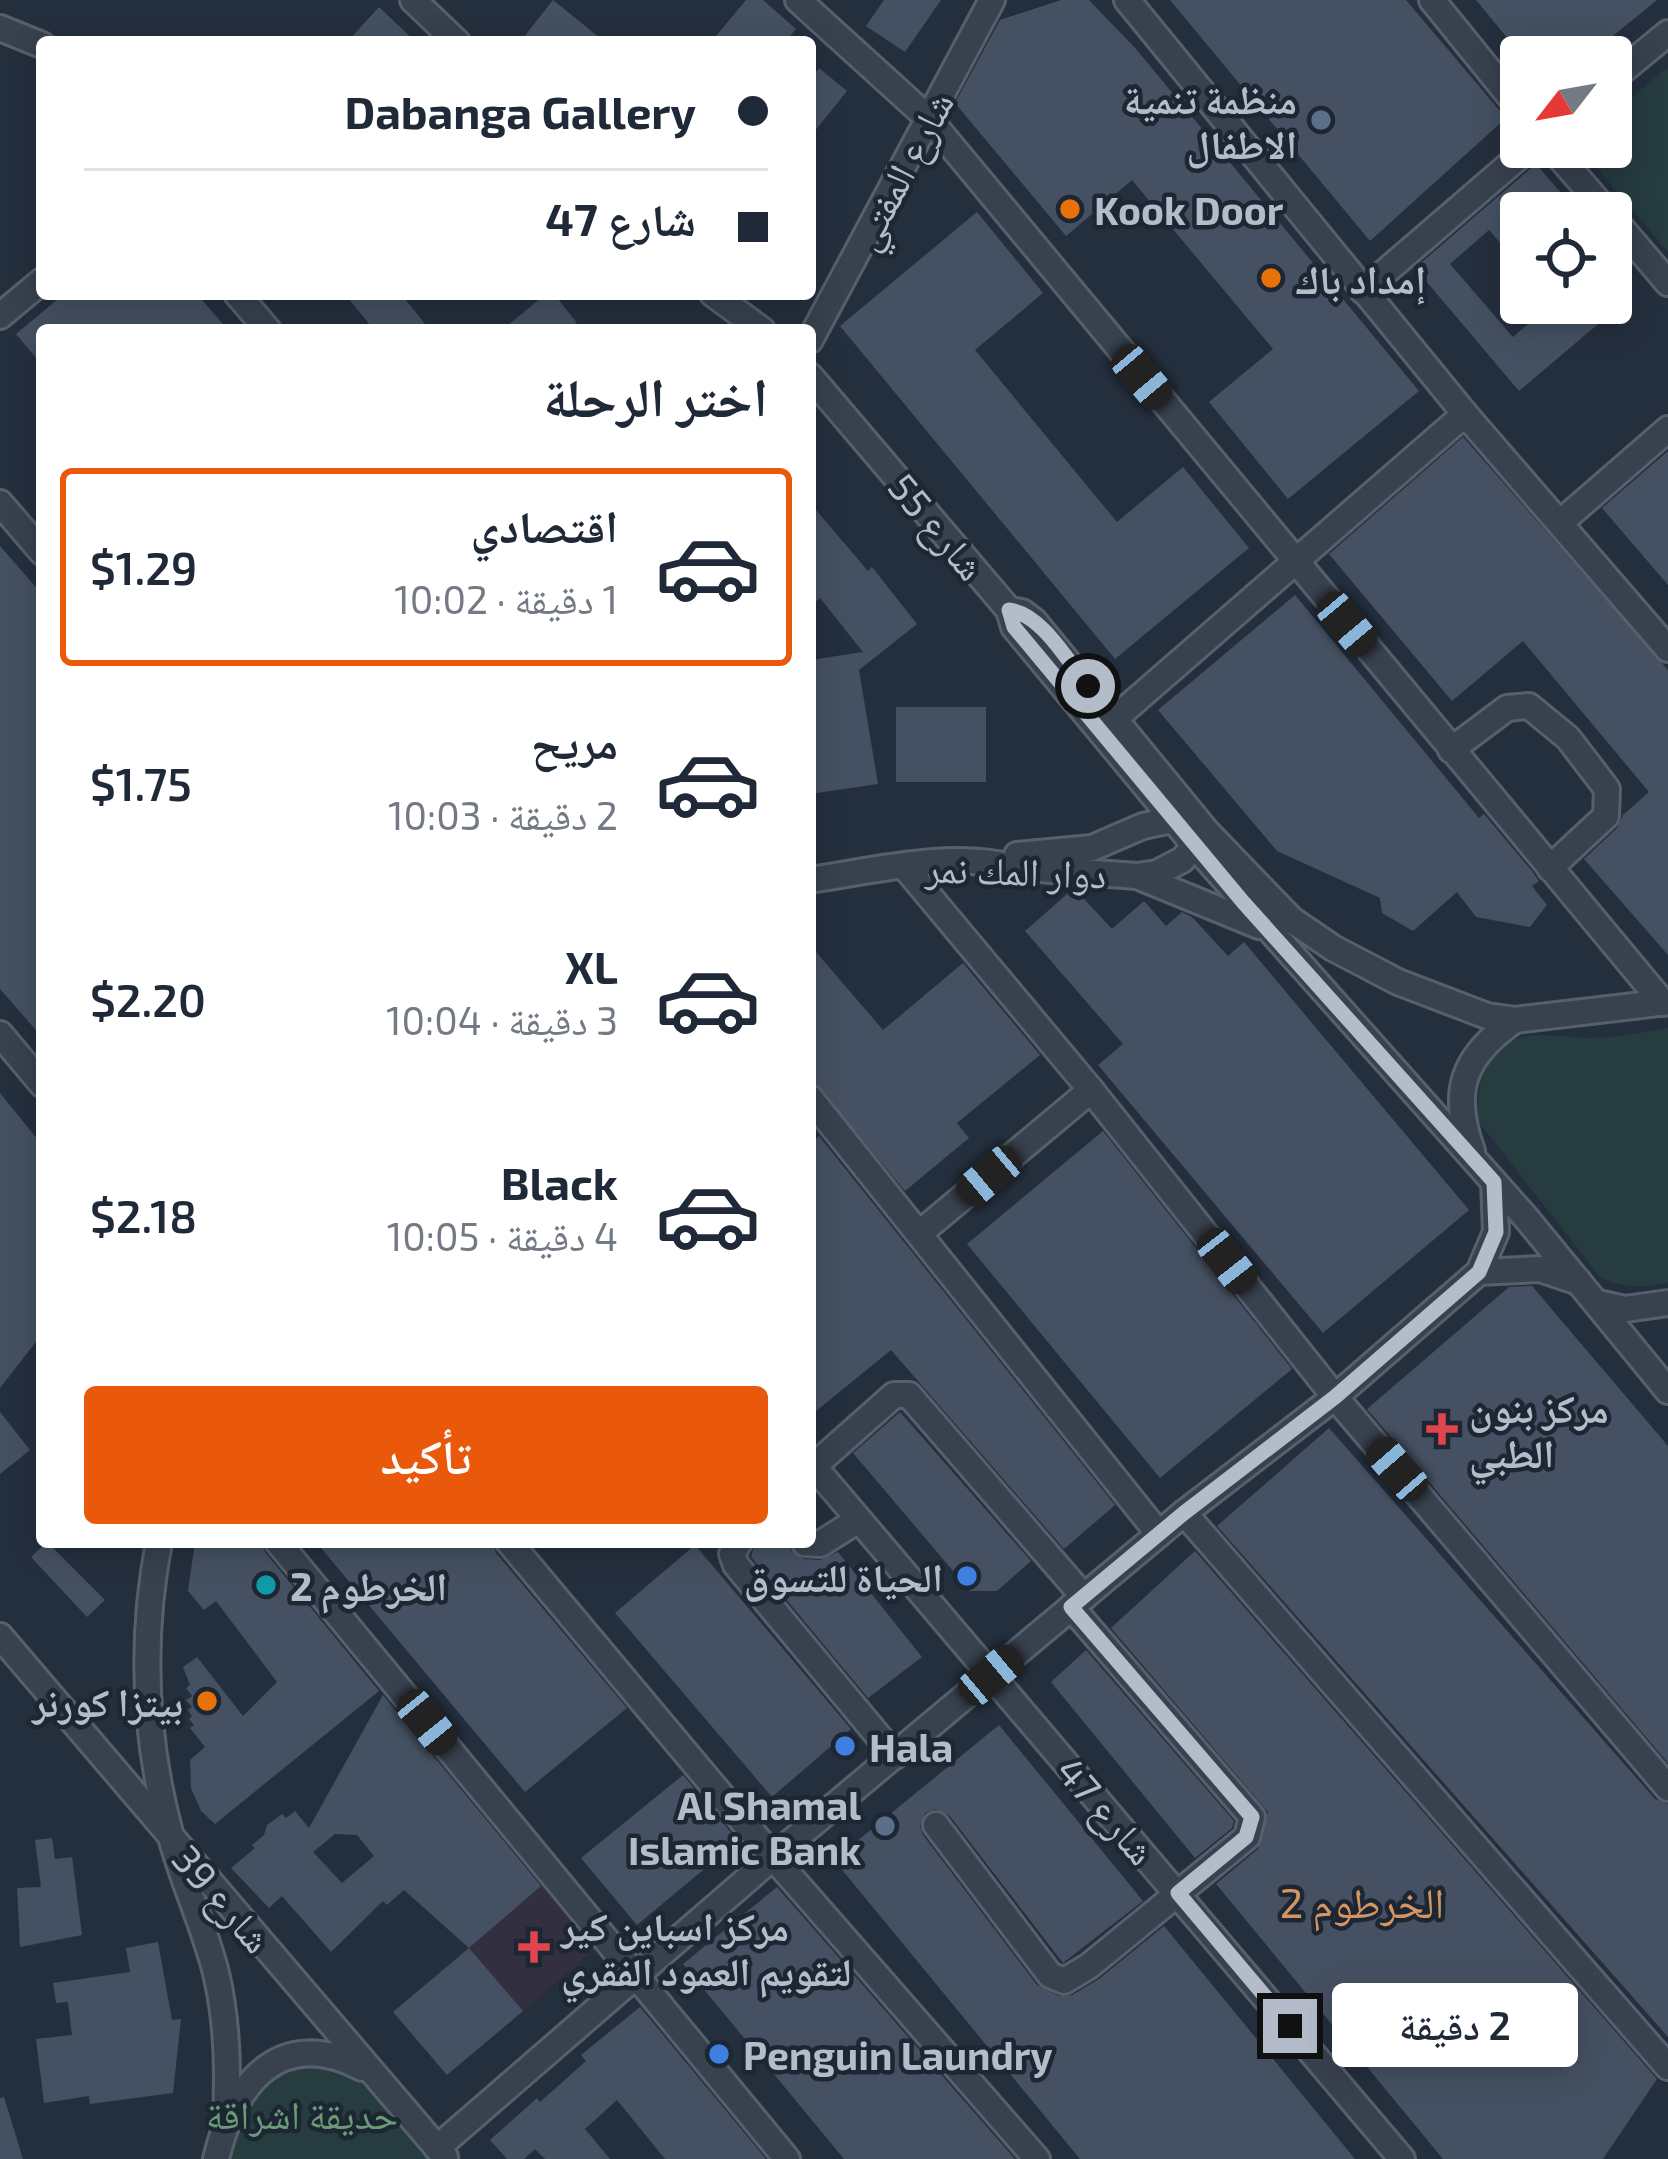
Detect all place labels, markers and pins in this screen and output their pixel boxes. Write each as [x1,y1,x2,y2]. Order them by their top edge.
place label: منظمة تنمية الاطفال [1124,75,1297,169]
marker: منظمة تنمية الاطفال [1308,107,1334,133]
place label: Kook Door [1094,186,1284,233]
marker: Kook Door [1057,196,1083,222]
place label: إمداد باك [1295,255,1426,305]
marker: إمداد باك [1258,265,1284,291]
place label: مركز بنون الطبي [1469,1384,1609,1485]
marker: مركز بنون الطبي [1426,1413,1458,1445]
place label: الحياة للتسوق [744,1553,943,1602]
place label: الخرطوم 2 [290,1562,447,1614]
marker: الحياة للتسوق [954,1563,980,1589]
marker: الخرطوم 2 [253,1572,279,1598]
place label: بيتزا كورنر [30,1678,183,1726]
marker: بيتزا كورنر [194,1688,220,1714]
place label: Hala [869,1723,953,1770]
marker: Hala [832,1733,858,1759]
place label: Al Shamal Islamic Bank [628,1781,861,1873]
marker: Al Shamal Islamic Bank [872,1813,898,1839]
place label: مركز اسباين كير لتقويم العمود الفقري [559,1902,851,2003]
marker: مركز اسباين كير لتقويم العمود الفقري [518,1931,550,1963]
place label: Penguin Laundry [743,2031,1053,2079]
marker: Penguin Laundry [706,2041,732,2067]

